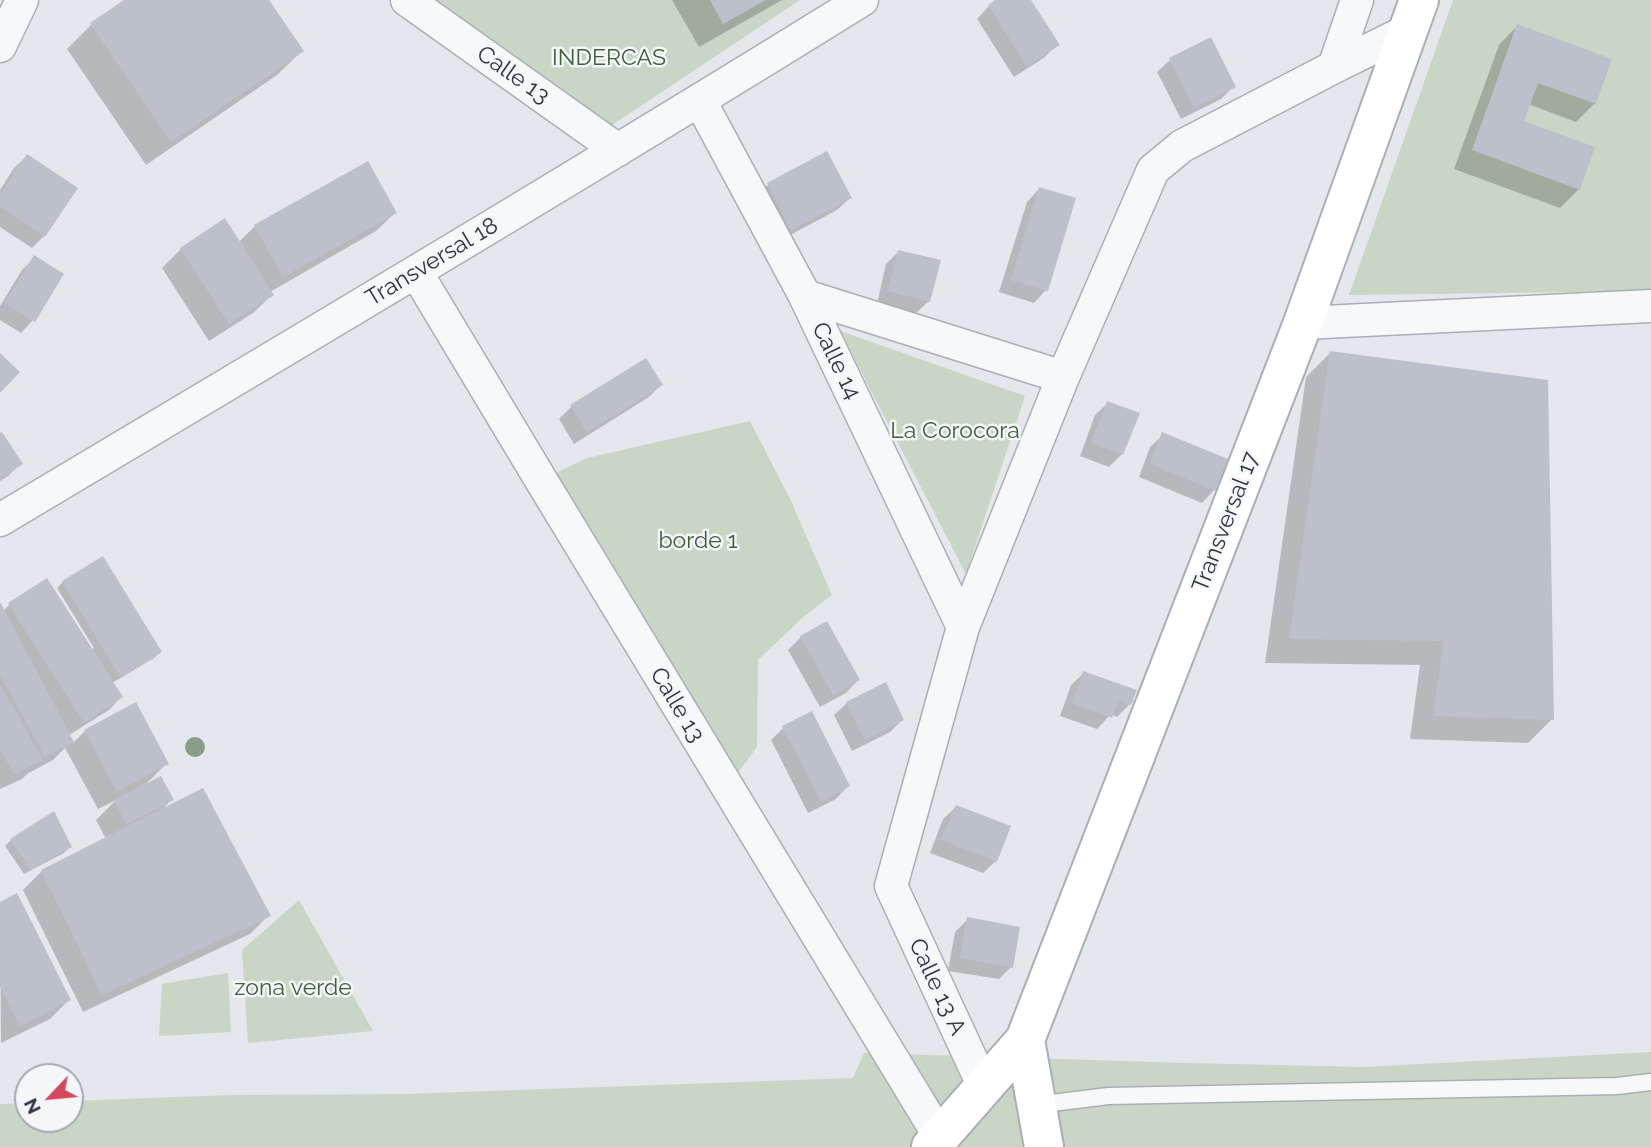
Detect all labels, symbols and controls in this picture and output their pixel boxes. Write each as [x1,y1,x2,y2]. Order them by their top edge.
street label: Calle 13 [471,40,555,110]
park label: INDERCAS [552,44,666,72]
street label: Transversal 18 [361,212,503,312]
street label: Calle 14 [805,318,867,404]
park label: La Corocora [890,417,1020,445]
street label: Transversal 17 [1187,448,1265,596]
park label: borde 1 [658,527,738,555]
street label: Calle 13 [644,663,710,747]
street label: Calle 13 A [903,934,971,1040]
park label: zona verde [234,974,352,1002]
north arrow [14,1063,84,1133]
text: N [19,1095,45,1118]

